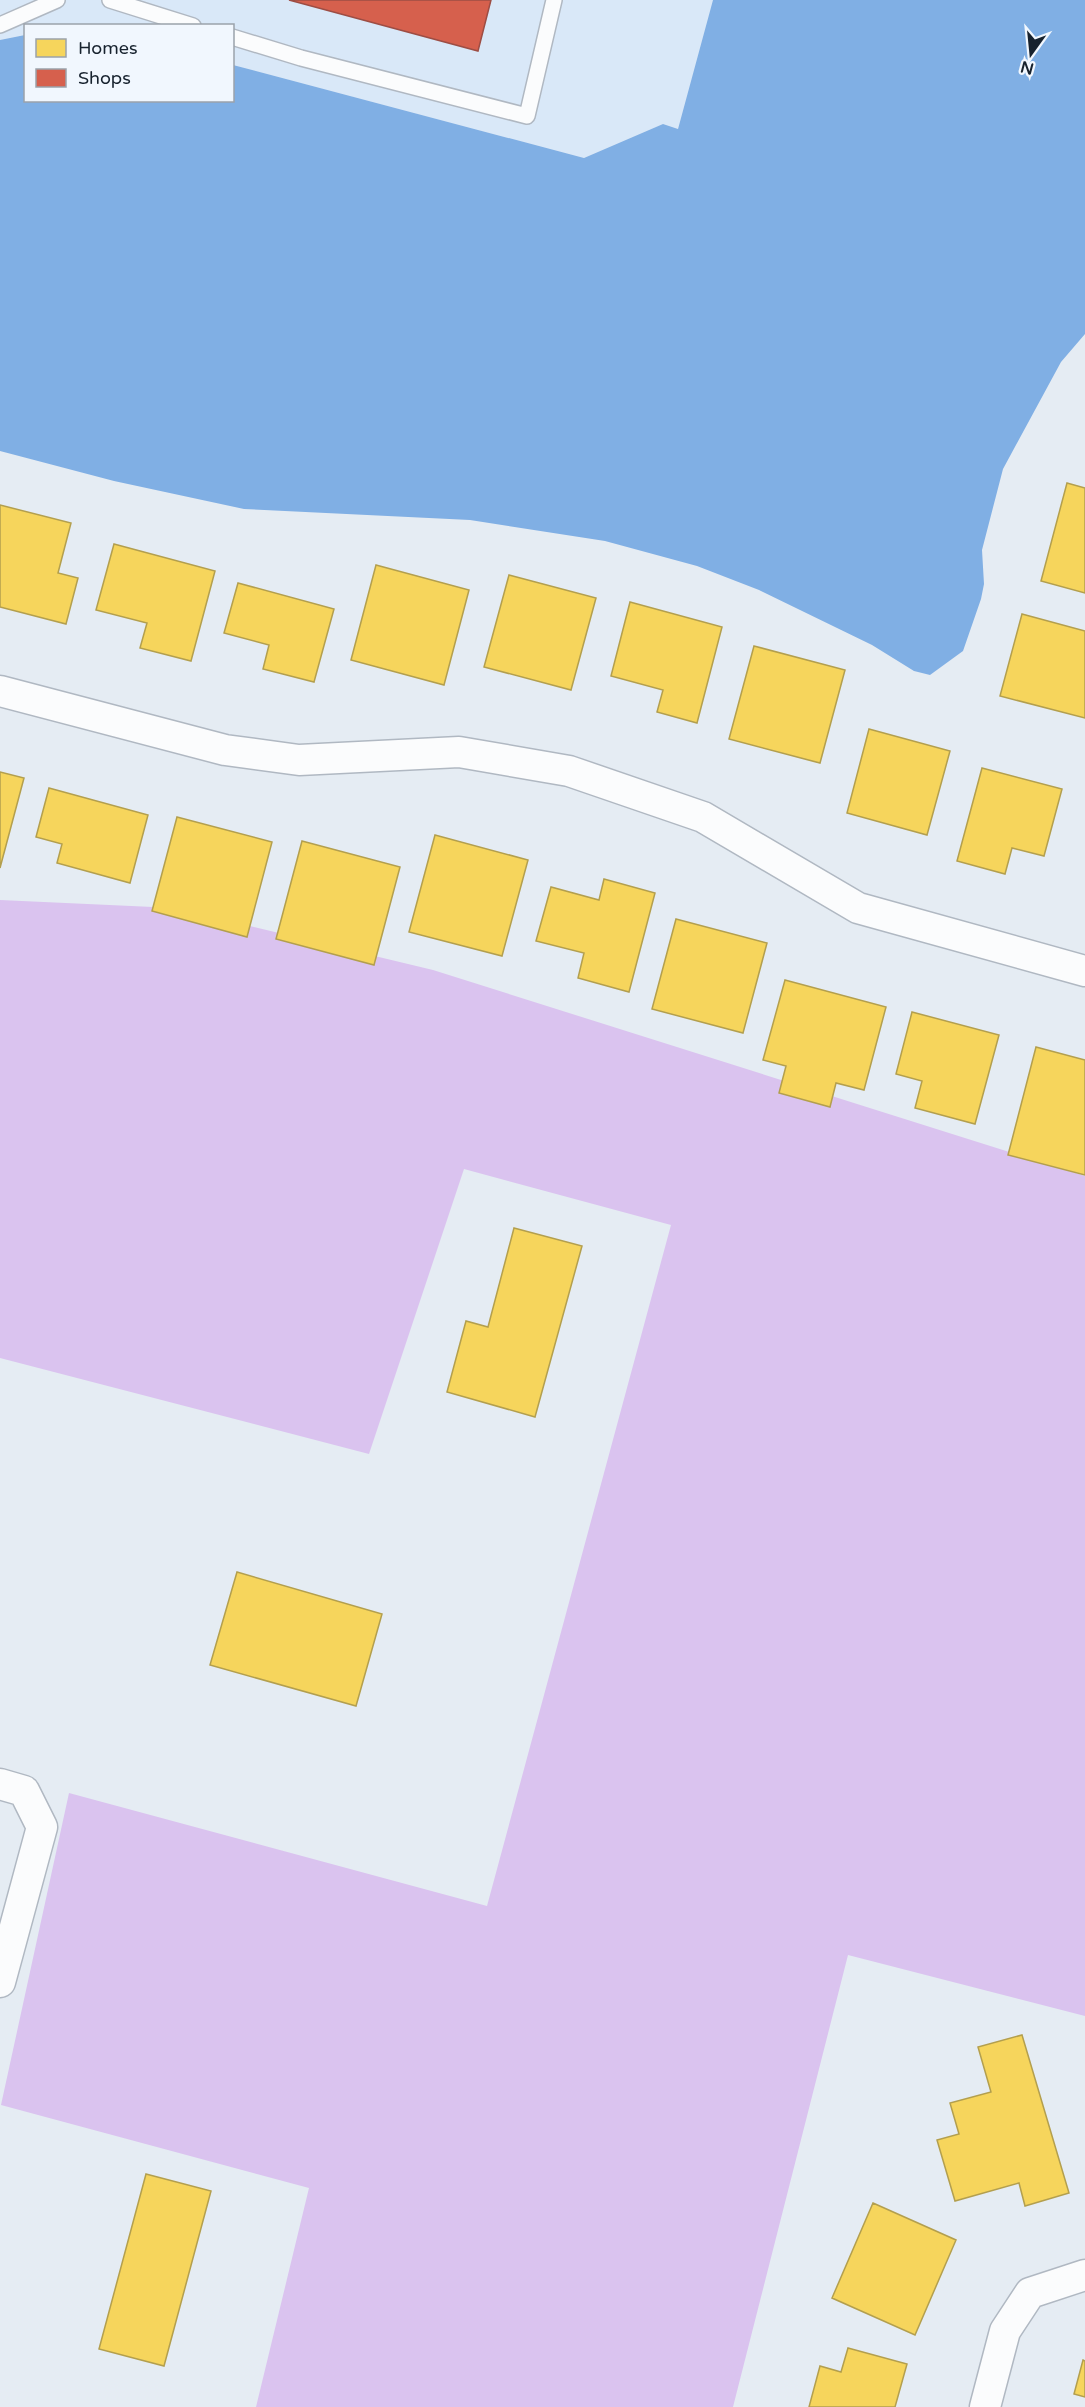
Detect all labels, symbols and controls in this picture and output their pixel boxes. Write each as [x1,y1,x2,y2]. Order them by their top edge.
legend [24,24,234,102]
north arrow [1001,24,1061,84]
text: Homes [78,37,138,59]
text: N [1019,56,1036,79]
text: Shops [78,67,131,89]

